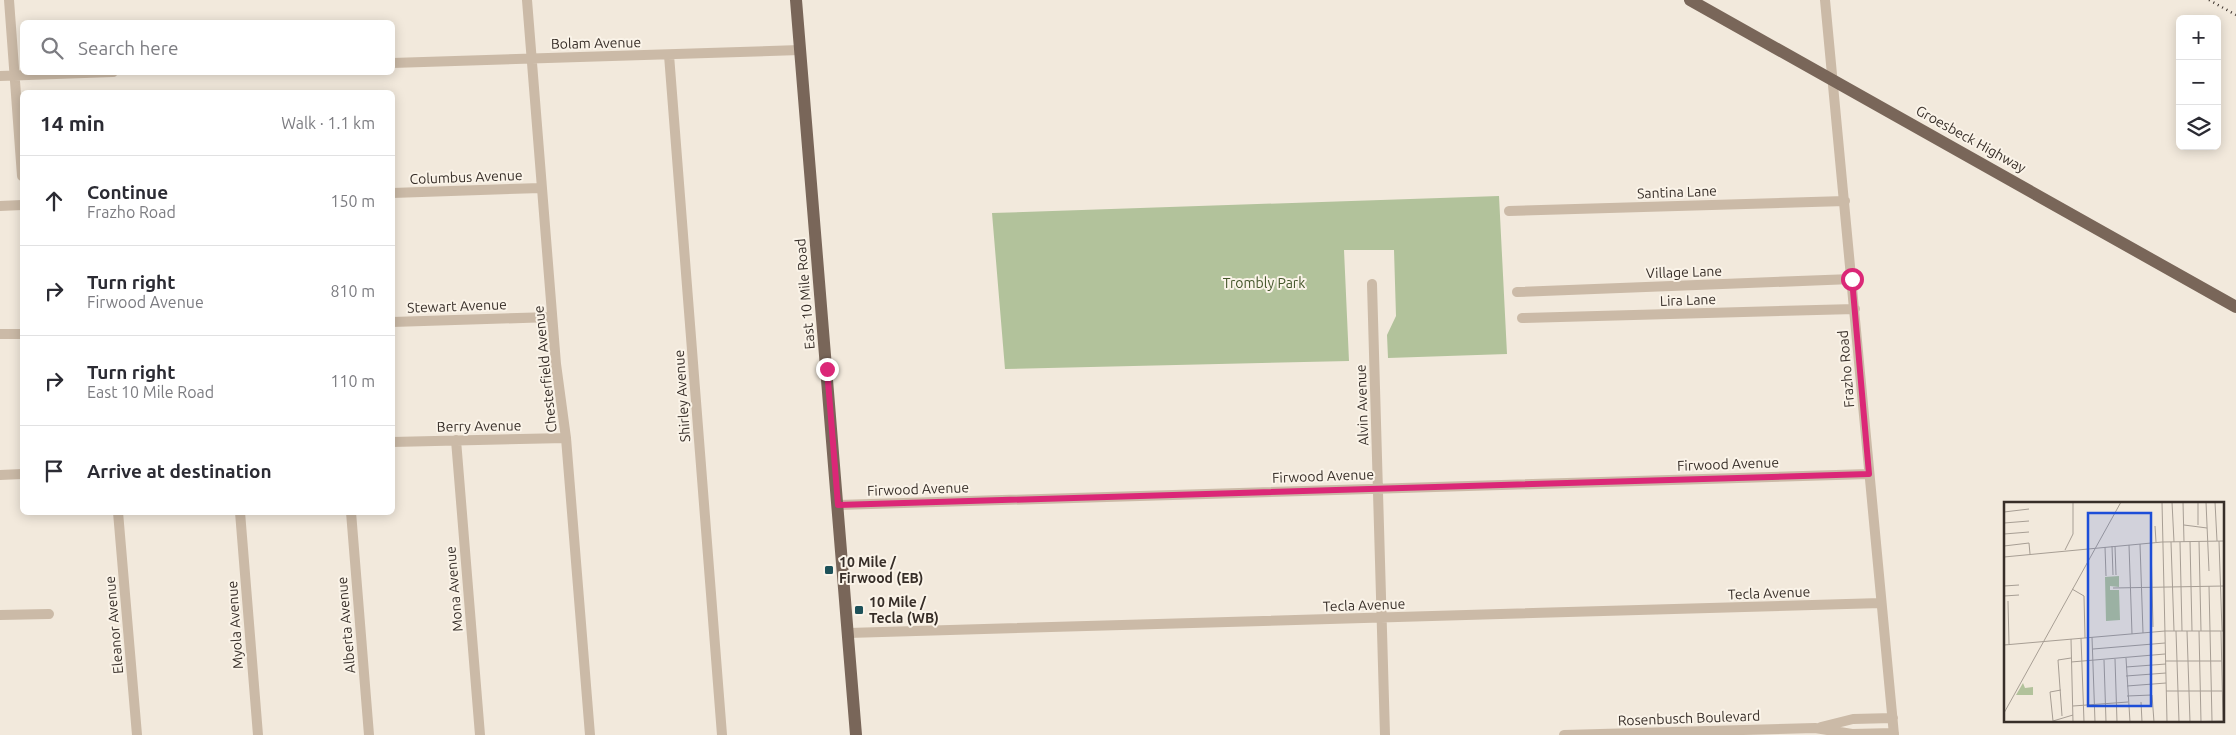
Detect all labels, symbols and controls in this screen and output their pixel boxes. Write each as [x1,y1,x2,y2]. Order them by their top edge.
map controls [2176,15,2221,150]
button: + [2176,15,2221,60]
search box [20,20,395,75]
icon: search [38,34,66,62]
street label: Bolam Avenue [551,34,641,52]
text: Search here [78,37,178,59]
button: − [2176,60,2221,105]
street label: Groesbeck Highway [1913,102,2029,176]
button: layers [2176,105,2221,150]
text: 14 min [40,111,105,135]
text: Walk · 1.1 km [281,114,375,132]
street label: Columbus Avenue [409,167,523,187]
text: Continue [87,181,168,203]
street label: Santina Lane [1637,183,1717,201]
icon: ahead [40,187,68,215]
text: 150 m [330,192,375,210]
text: Frazho Road [87,203,176,221]
street label: East 10 Mile Road [792,238,818,350]
street label: Village Lane [1646,263,1722,281]
route start [1841,268,1864,291]
text: Turn right [87,271,175,293]
park label: Trombly Park [1223,275,1305,291]
icon: right [40,277,68,305]
text: 810 m [330,282,375,300]
street label: Lira Lane [1660,291,1716,309]
text: Firwood Avenue [87,293,204,311]
street label: Stewart Avenue [407,296,507,316]
street label: Chesterfield Avenue [530,305,560,433]
street label: Frazho Road [1835,330,1857,408]
street label: Shirley Avenue [671,349,693,443]
route end [816,358,839,381]
text: Turn right [87,361,175,383]
street label: Alvin Avenue [1353,364,1371,446]
icon: right [40,367,68,395]
text: 110 m [330,372,375,390]
text: East 10 Mile Road [87,383,214,401]
street label: Berry Avenue [437,417,521,435]
street label: Firwood Avenue [1677,454,1779,474]
icon: arrive [40,457,68,485]
text: Arrive at destination [87,460,272,482]
street label: Firwood Avenue [1272,466,1374,486]
street label: Firwood Avenue [867,479,969,499]
inset map [2004,502,2224,722]
street label: Mona Avenue [442,546,466,632]
place label: 10 Mile / Firwood (EB) [839,554,923,586]
marker: 10 Mile / Firwood (EB) [823,564,835,576]
street label: Eleanor Avenue [102,575,126,675]
street label: Alberta Avenue [334,576,358,674]
street label: Myola Avenue [224,580,246,670]
street label: Tecla Avenue [1727,584,1811,602]
place label: 10 Mile / Tecla (WB) [869,594,939,626]
street label: Tecla Avenue [1322,596,1406,614]
marker: 10 Mile / Tecla (WB) [853,604,865,616]
street label: Rosenbusch Boulevard [1617,708,1761,728]

